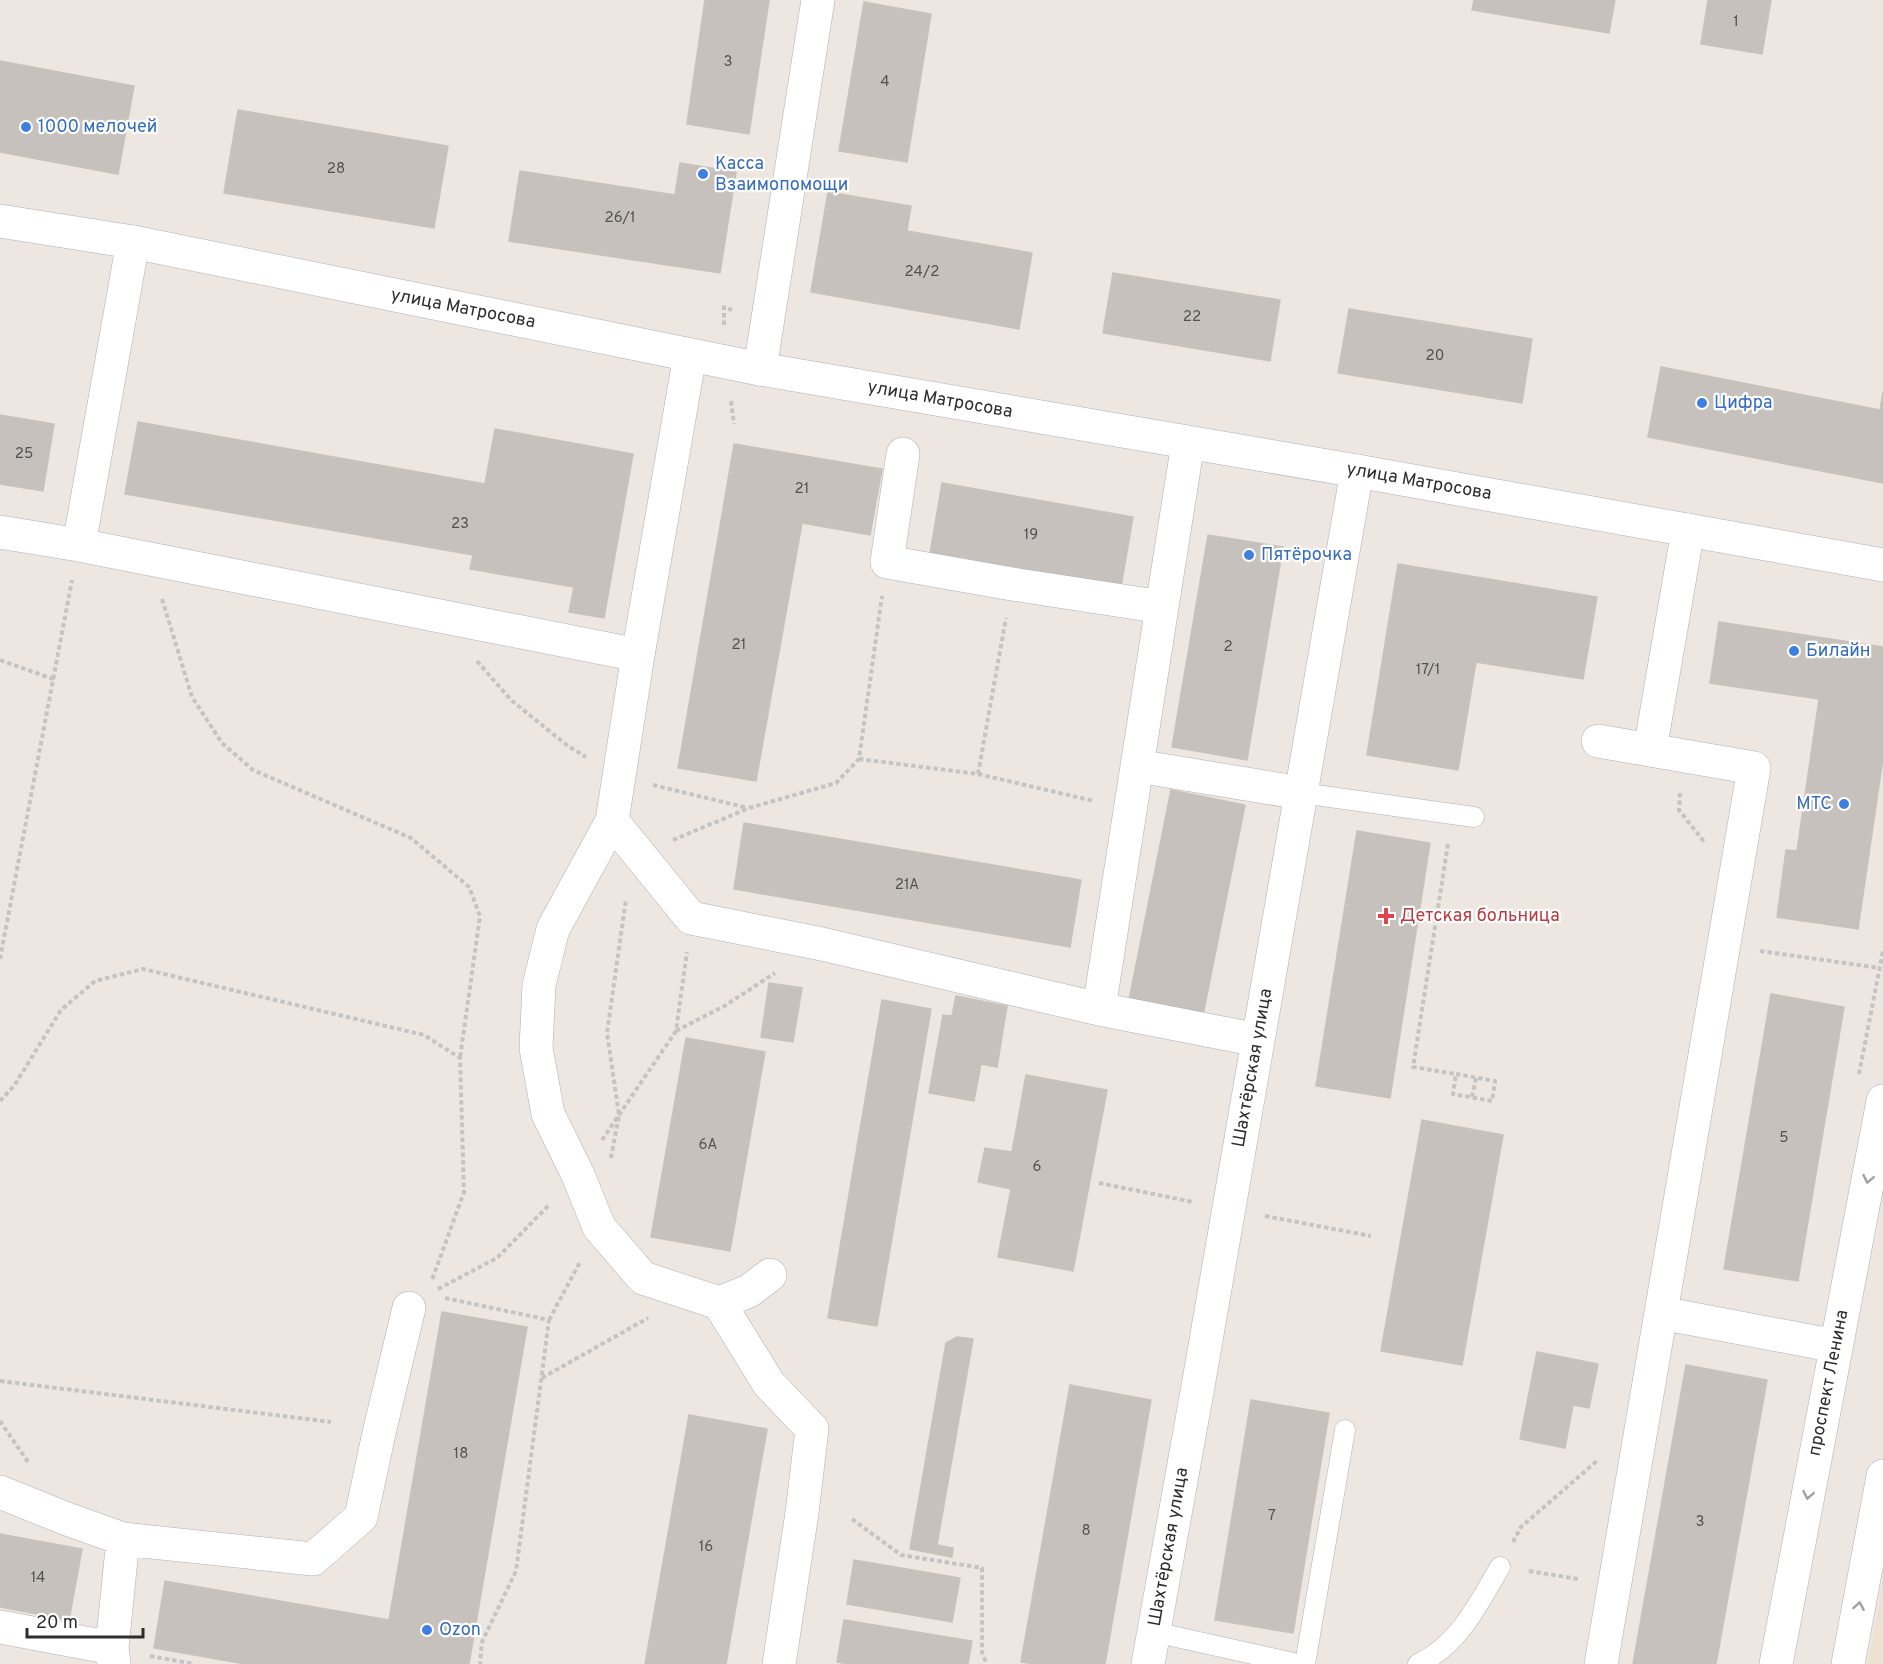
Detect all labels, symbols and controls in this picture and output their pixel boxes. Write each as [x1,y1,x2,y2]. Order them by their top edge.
house number: 1 [1733,13,1739,32]
house number: 3 [723,53,733,72]
house number: 4 [880,73,890,92]
place label: 1000 мелочей [38,116,157,139]
marker: 1000 мелочей [19,120,33,134]
place label: Касса Взаимопомощи [715,153,848,197]
house number: 28 [327,160,345,179]
marker: Касса Взаимопомощи [696,167,710,181]
house number: 26/1 [604,209,636,228]
house number: 24/2 [905,263,939,282]
street label: улица Матросова [389,284,537,334]
house number: 22 [1183,308,1201,327]
house number: 20 [1426,347,1444,366]
street label: улица Матросова [866,376,1014,424]
place label: Цифра [1714,392,1773,415]
marker: Цифра [1695,396,1709,410]
house number: 25 [15,445,33,464]
street label: улица Матросова [1345,458,1493,506]
house number: 21 [795,480,809,499]
house number: 23 [451,515,469,534]
house number: 19 [1024,526,1038,545]
place label: Пятёрочка [1261,544,1352,567]
marker: Пятёрочка [1242,548,1256,562]
house number: 21 [732,636,746,655]
house number: 2 [1223,638,1233,657]
place label: Билайн [1806,640,1871,663]
marker: Билайн [1787,644,1801,658]
house number: 17/1 [1416,661,1440,680]
place label: МТС [1796,793,1832,816]
marker: МТС [1837,797,1851,811]
house number: 21А [895,876,919,895]
place label: Детская больница [1400,905,1560,928]
marker: Детская больница [1377,907,1395,925]
street label: Шахтёрская улица [1228,987,1278,1149]
house number: 5 [1779,1129,1789,1148]
house number: 6А [699,1136,717,1155]
house number: 6 [1033,1158,1042,1177]
one-way arrow [1862,1174,1875,1184]
street label: проспект Ленина [1804,1308,1854,1458]
house number: 18 [454,1445,468,1464]
street label: Шахтёрская улица [1144,1466,1194,1628]
one-way arrow [1802,1489,1815,1499]
house number: 7 [1268,1507,1276,1526]
house number: 3 [1695,1513,1705,1532]
house number: 8 [1081,1522,1091,1541]
house number: 16 [699,1538,713,1557]
house number: 14 [31,1569,45,1588]
scale bar [27,1601,142,1639]
one-way arrow [1852,1602,1865,1612]
text: 20 m [36,1612,78,1635]
place label: Ozon [439,1619,481,1642]
marker: Ozon [420,1623,434,1637]

